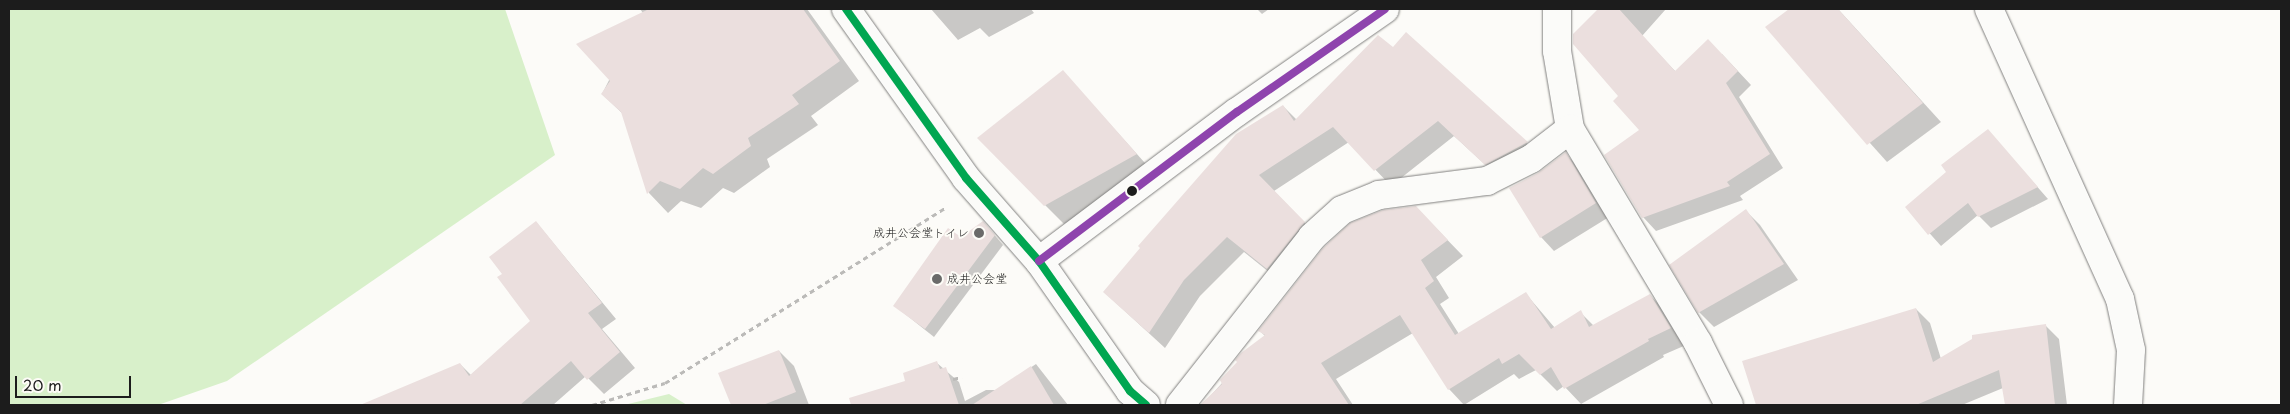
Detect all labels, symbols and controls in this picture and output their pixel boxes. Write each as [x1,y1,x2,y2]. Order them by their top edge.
unlabelled marker [1127,186,1137,196]
place label: 成井公会堂トイレ [873,226,969,240]
marker: 成井公会堂トイレ [973,227,985,239]
place label: 成井公会堂 [947,272,1007,286]
marker: 成井公会堂 [931,273,943,285]
scale bar [18,366,134,398]
text: 20 m [23,373,62,396]

